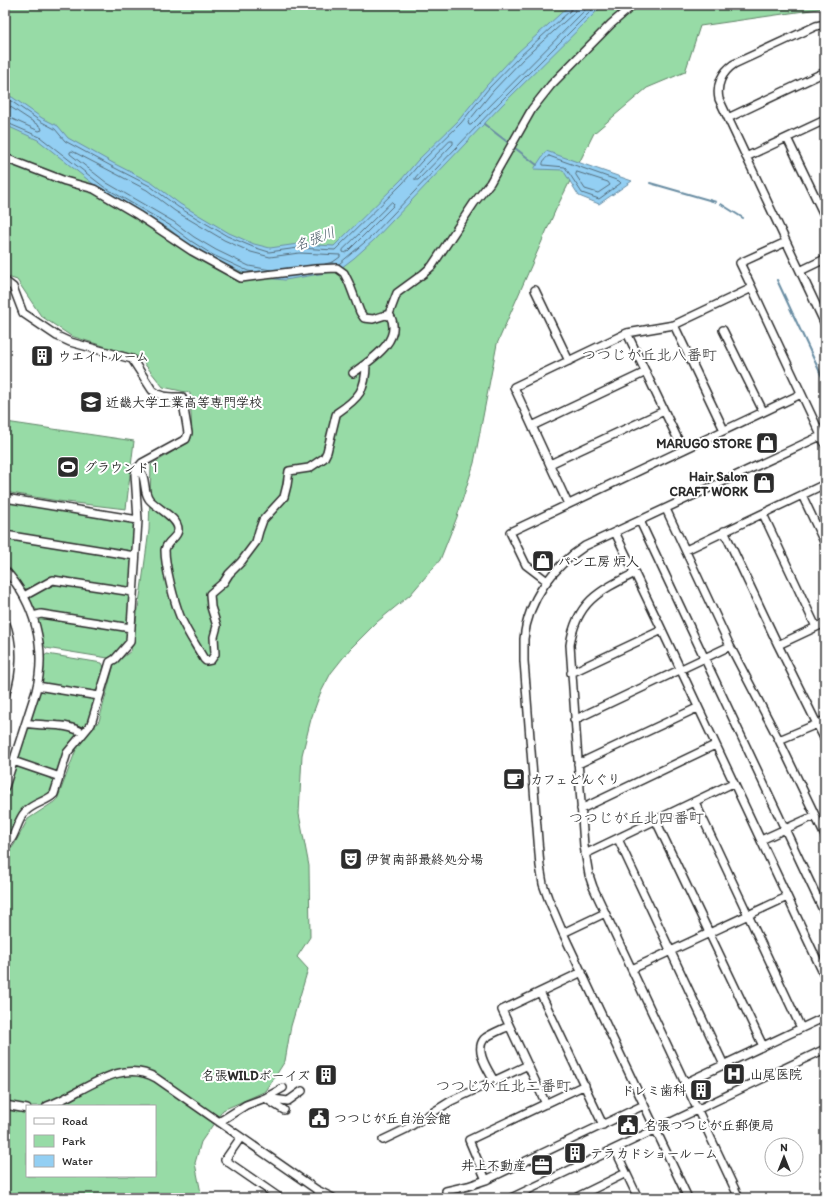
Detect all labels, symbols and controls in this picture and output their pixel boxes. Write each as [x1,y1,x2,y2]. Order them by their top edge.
water label: 名張川 [292,224,338,254]
building icon: ウエイトルーム [29,343,55,369]
district label: つつじが丘北八番町 [581,346,717,364]
place label: ウエイトルーム [58,349,149,364]
school or university icon: 近畿大学工業高等専門学校 [78,389,104,415]
place label: 近畿大学工業高等専門学校 [106,395,262,410]
shop icon: MARUGO STORE [754,430,780,456]
place label: MARUGO STORE [656,436,753,451]
sports icon: グラウンド１ [55,454,81,480]
place label: グラウンド１ [84,460,162,475]
place label: Hair Salon CRAFT WORK [670,469,749,499]
shop icon: Hair Salon CRAFT WORK [751,470,777,496]
shop icon: パン工房 炉人 [530,548,556,574]
place label: パン工房 炉人 [558,554,639,569]
cafe icon: カフェどんぐり [501,766,527,792]
place label: カフェどんぐり [530,772,620,787]
district label: つつじが丘北四番町 [568,809,704,827]
theatre icon: 伊賀南部最終処分場 [338,846,364,872]
place label: 伊賀南部最終処分場 [366,852,483,867]
hospital icon: 山尾医院 [721,1061,747,1087]
building icon: 名張WILDボーイズ [313,1062,339,1088]
place label: 山尾医院 [750,1067,802,1082]
place label: 名張WILDボーイズ [201,1068,310,1083]
district label: つつじが丘北二番町 [435,1077,571,1095]
building icon: ドレミ歯科 [688,1077,714,1103]
place label: ドレミ歯科 [621,1083,687,1098]
legend [26,1105,156,1177]
public building icon: つつじが丘自治会館 [306,1105,332,1131]
place label: つつじが丘自治会館 [334,1111,451,1126]
public building icon: 名張つつじが丘郵便局 [615,1112,641,1138]
text: Road [62,1114,88,1128]
place label: 名張つつじが丘郵便局 [644,1118,774,1133]
text: Park [62,1134,86,1148]
north arrow [764,1137,804,1177]
building icon: テラカドショールーム [562,1140,588,1166]
text: N [780,1141,788,1154]
place label: テラカドショールーム [590,1146,718,1161]
office icon: 井上不動産 [529,1152,555,1178]
text: Water [62,1154,93,1168]
place label: 井上不動産 [461,1158,526,1173]

